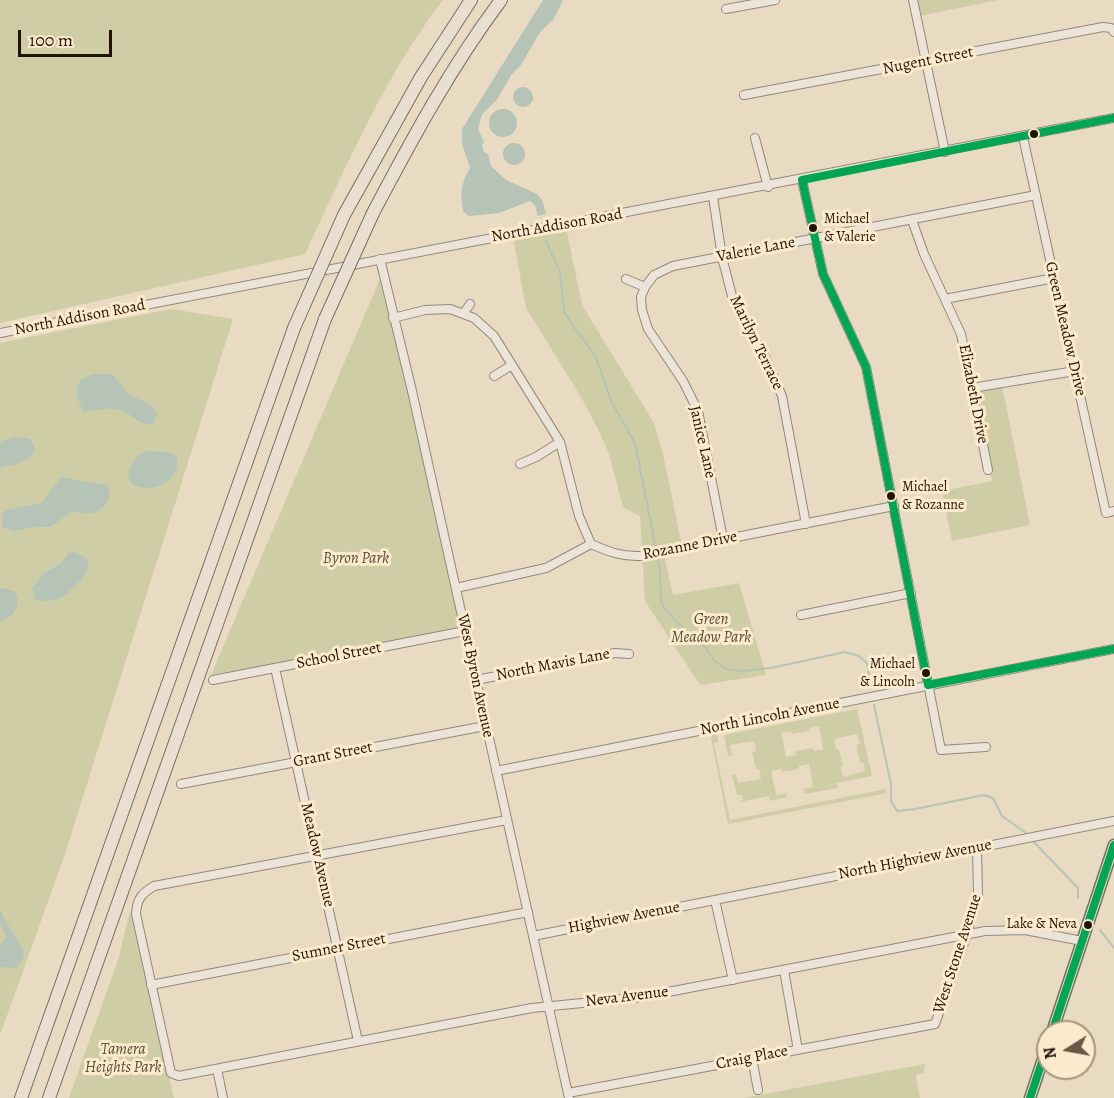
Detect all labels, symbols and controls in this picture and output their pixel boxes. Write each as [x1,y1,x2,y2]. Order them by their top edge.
scale bar [21,18,116,56]
text: 100 m [29,28,73,52]
street label: Nugent Street [881,43,975,79]
unlabelled marker [1028,128,1040,140]
street label: North Addison Road [490,205,624,247]
place label: Michael & Valerie [824,212,876,244]
marker: Michael & Valerie [807,222,819,234]
street label: Valerie Lane [715,233,797,267]
street label: Green Meadow Drive [1040,260,1090,398]
street label: Marilyn Terrace [725,293,787,393]
street label: North Addison Road [13,296,147,340]
street label: Elizabeth Drive [954,343,992,445]
street label: Janice Lane [684,404,720,480]
place label: Michael & Rozanne [902,480,964,512]
marker: Michael & Rozanne [885,490,897,502]
street label: Rozanne Drive [641,527,739,565]
park label: Byron Park [323,549,389,569]
park label: Green Meadow Park [671,610,751,648]
street label: West Byron Avenue [453,612,497,740]
street label: School Street [295,638,383,674]
street label: North Mavis Lane [494,645,612,685]
place label: Michael & Lincoln [860,657,915,690]
marker: Michael & Lincoln [920,667,932,679]
street label: North Lincoln Avenue [699,694,841,740]
street label: Grant Street [292,738,374,772]
street label: Meadow Avenue [296,801,338,909]
street label: North Highview Avenue [837,836,993,884]
street label: West Stone Avenue [930,892,986,1016]
street label: Highview Avenue [566,898,682,938]
place label: Lake & Neva [1006,917,1077,933]
marker: Lake & Neva [1082,919,1094,931]
street label: Sumner Street [291,930,387,966]
street label: Neva Avenue [584,982,670,1012]
north arrow [1036,1020,1096,1080]
park label: Tamera Heights Park [85,1040,161,1078]
street label: Craig Place [714,1042,790,1074]
text: N [1038,1045,1062,1061]

